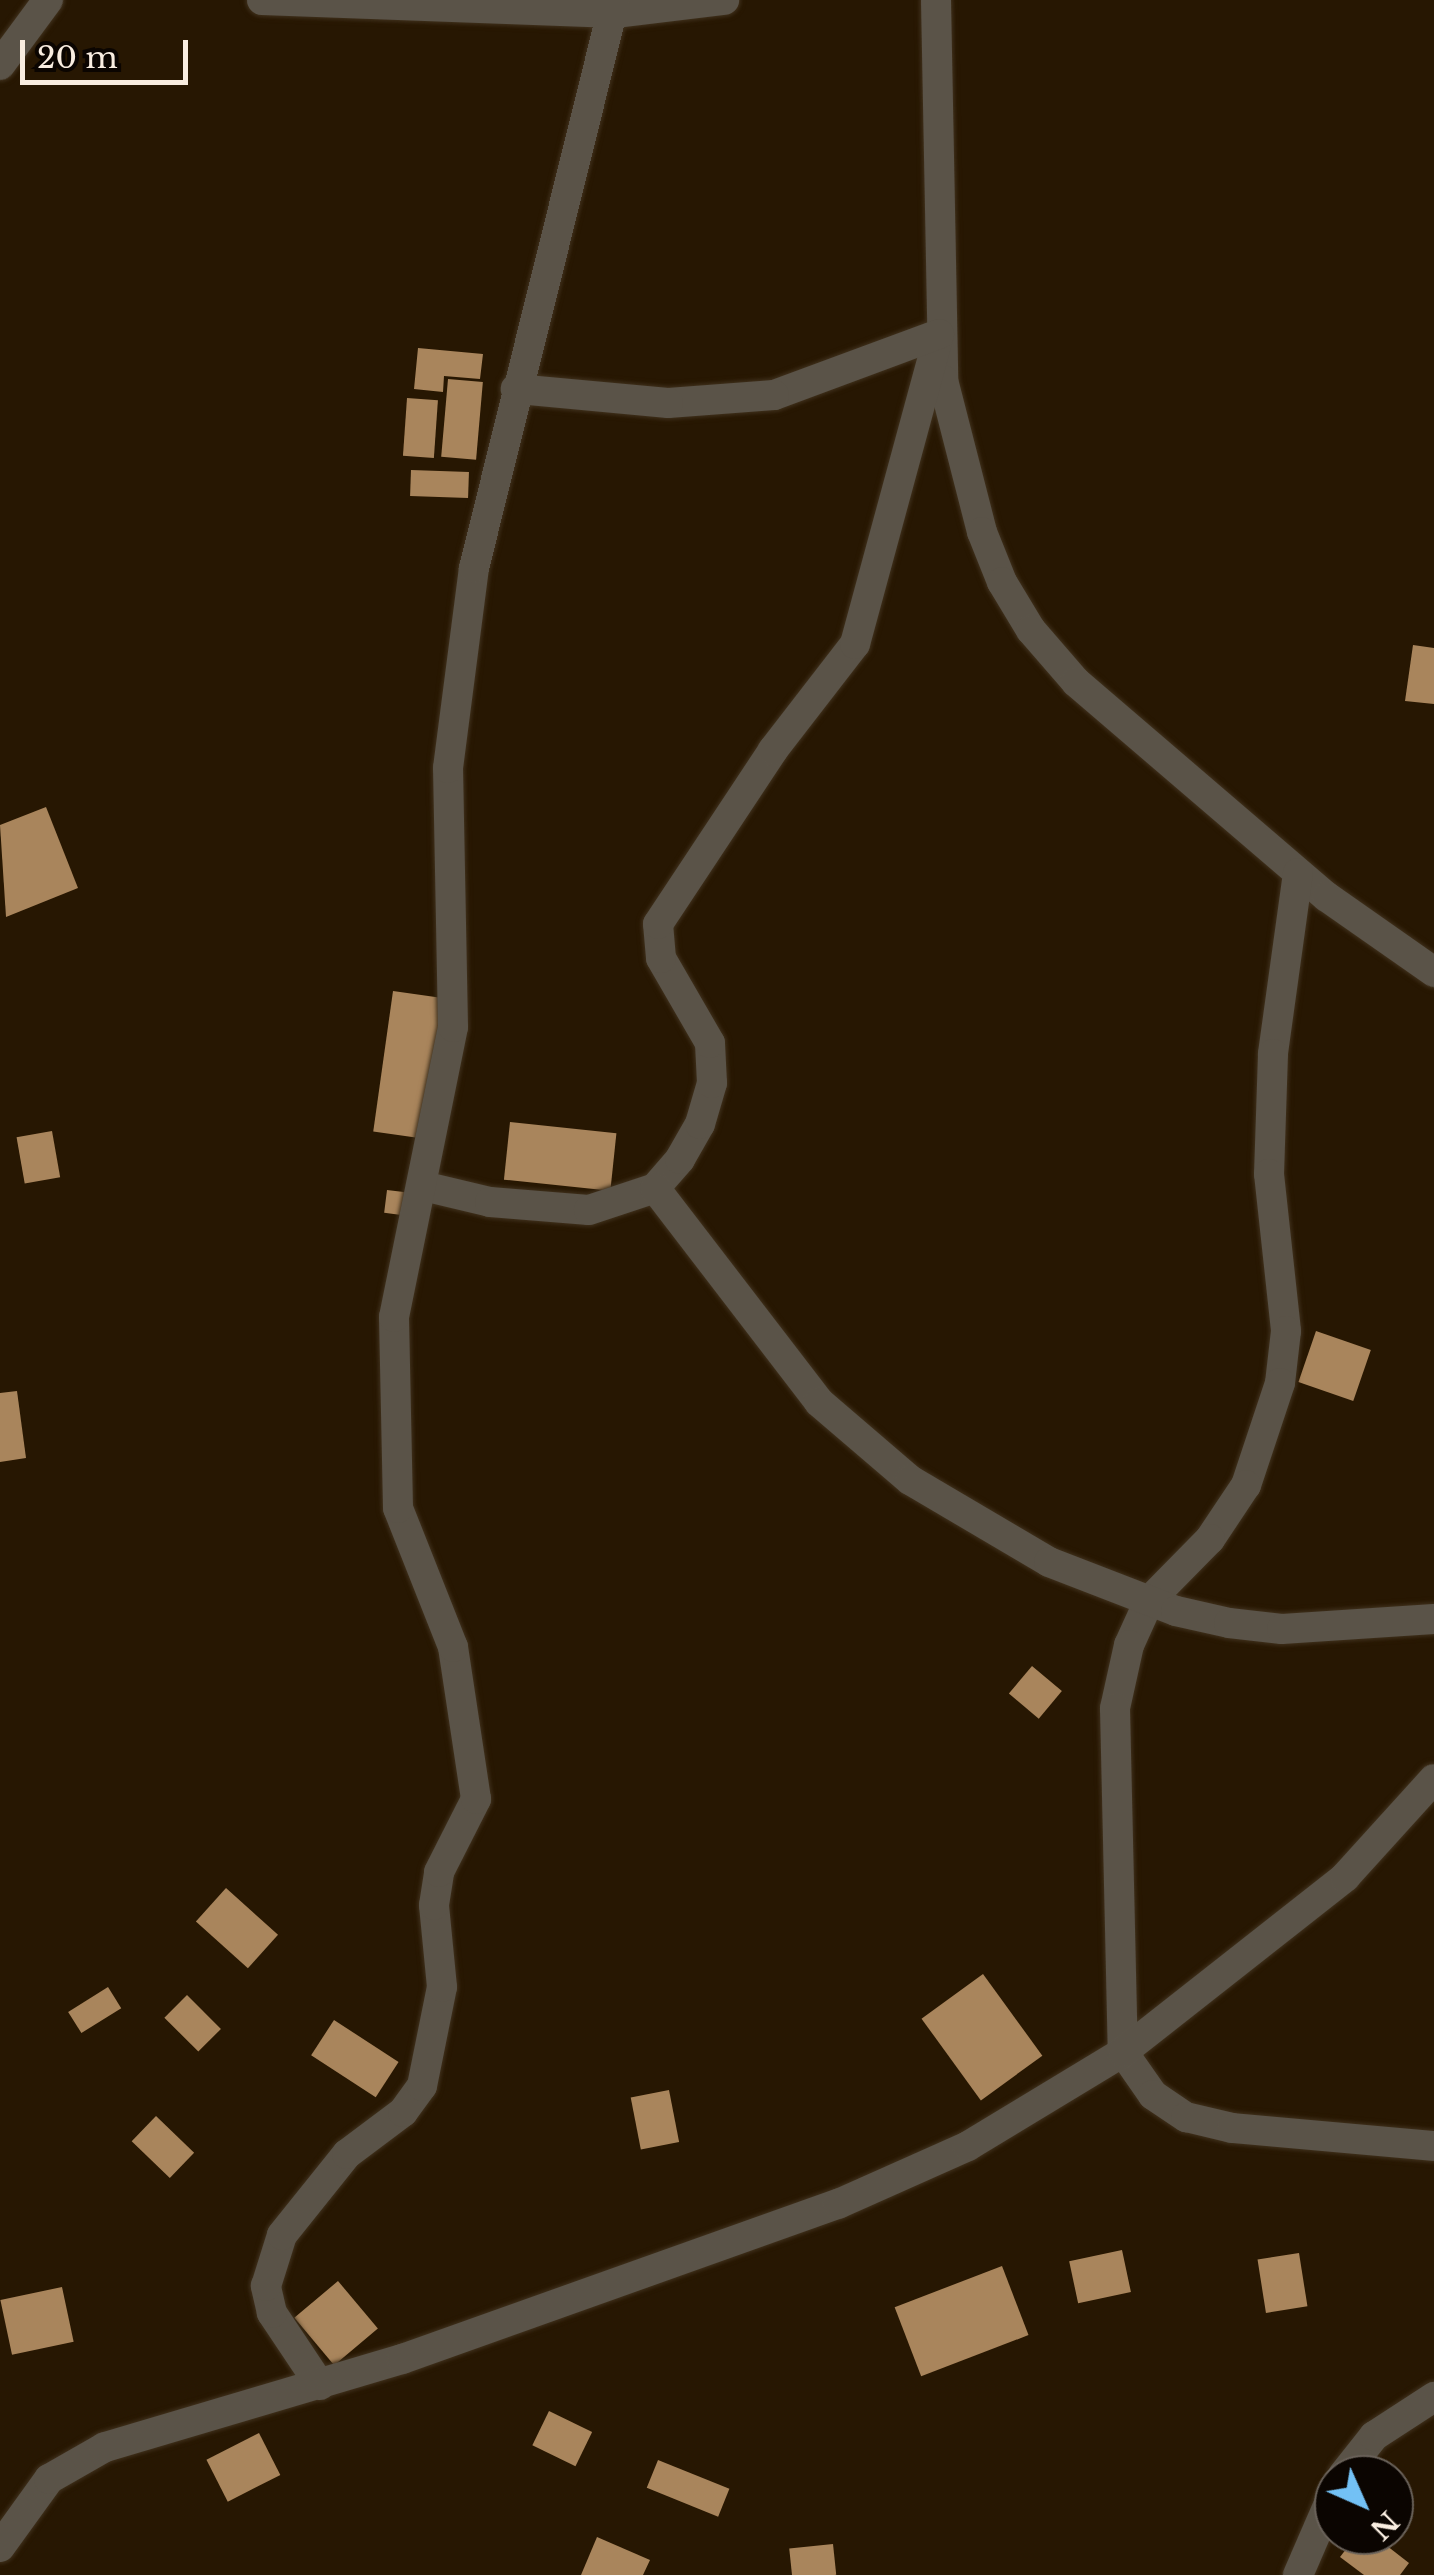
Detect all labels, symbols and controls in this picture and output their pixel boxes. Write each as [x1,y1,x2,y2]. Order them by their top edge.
scale bar [25,20,192,82]
text: 20 m [37,39,118,76]
north arrow [1314,2455,1414,2555]
text: N [1362,2503,1406,2547]

